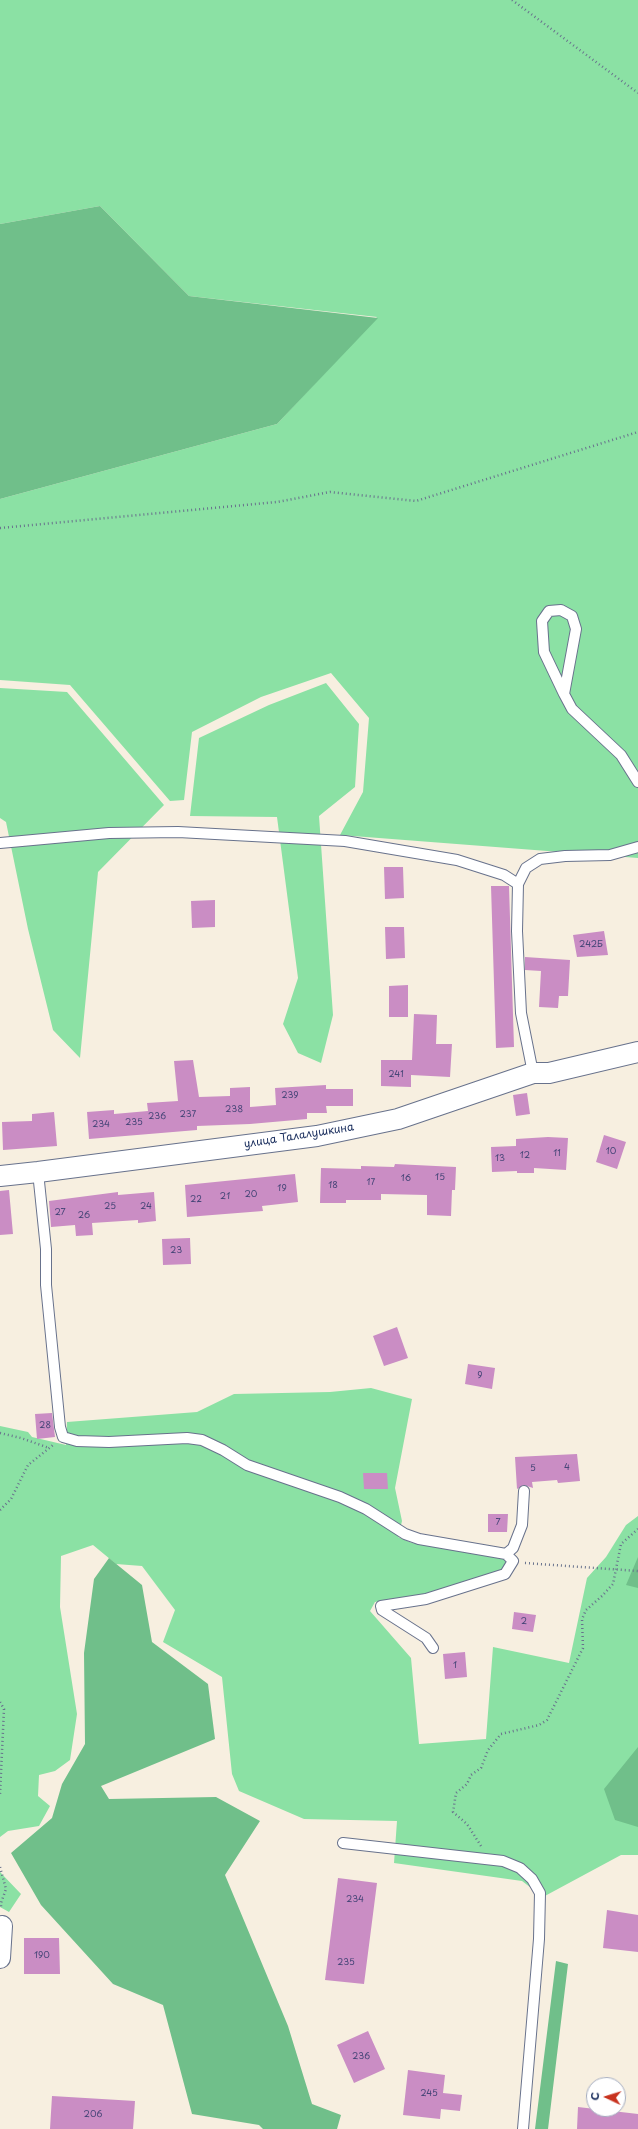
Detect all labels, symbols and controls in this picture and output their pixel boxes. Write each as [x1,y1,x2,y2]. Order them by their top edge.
house number: 242Б [579,940,603,950]
house number: 241 [388,1070,404,1080]
house number: 239 [281,1091,299,1101]
house number: 238 [225,1105,243,1115]
house number: 237 [180,1110,196,1120]
house number: 236 [148,1112,166,1122]
house number: 235 [125,1118,143,1128]
house number: 234 [92,1120,110,1130]
street label: улица Талалушкина [243,1121,355,1151]
house number: 10 [606,1147,616,1157]
house number: 11 [553,1149,561,1159]
house number: 12 [520,1151,530,1161]
house number: 13 [495,1154,505,1164]
house number: 15 [435,1173,445,1183]
house number: 16 [401,1174,411,1184]
house number: 17 [367,1178,375,1188]
house number: 18 [328,1181,338,1191]
house number: 19 [277,1184,287,1194]
house number: 20 [245,1190,257,1200]
house number: 21 [220,1192,230,1202]
house number: 22 [190,1195,202,1205]
house number: 25 [104,1202,116,1212]
house number: 24 [140,1202,152,1212]
house number: 27 [54,1208,66,1218]
house number: 26 [78,1211,90,1221]
house number: 23 [170,1246,182,1256]
house number: 9 [477,1371,483,1381]
house number: 28 [39,1421,51,1431]
house number: 4 [564,1463,570,1473]
house number: 5 [530,1464,536,1474]
house number: 7 [495,1518,501,1528]
house number: 2 [521,1617,527,1627]
house number: 1 [453,1661,457,1671]
house number: 234 [346,1895,364,1905]
house number: 190 [34,1951,50,1961]
house number: 235 [337,1958,355,1968]
house number: 236 [352,2052,370,2062]
north arrow [586,2077,626,2117]
house number: 245 [420,2089,438,2099]
text: С [586,2091,603,2101]
house number: 206 [84,2110,102,2120]

